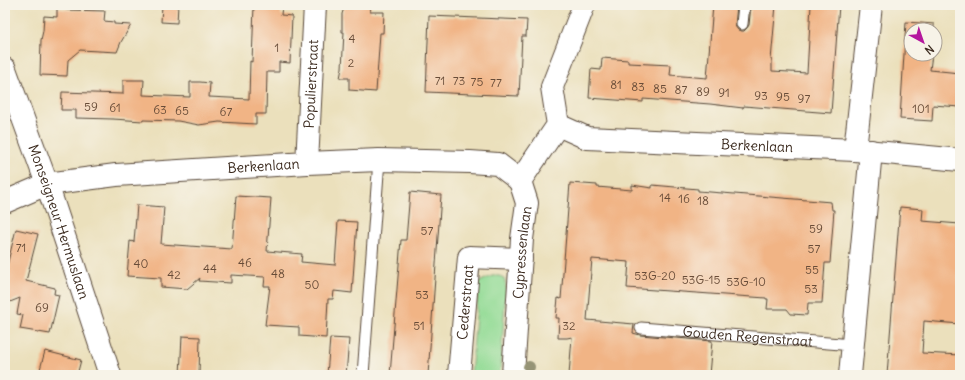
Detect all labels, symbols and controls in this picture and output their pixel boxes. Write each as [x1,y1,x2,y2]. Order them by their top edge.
north arrow [903,22,943,62]
house number: 4 [349,31,356,46]
street label: Populierstraat [300,39,322,129]
house number: 1 [275,40,279,55]
text: N [922,42,937,57]
house number: 2 [348,55,355,70]
house number: 71 [435,73,445,88]
house number: 73 [453,73,466,88]
house number: 75 [471,74,483,89]
house number: 77 [490,75,502,90]
house number: 81 [610,77,622,92]
house number: 83 [631,79,645,94]
house number: 85 [653,81,667,96]
house number: 87 [675,82,688,97]
house number: 89 [696,84,710,99]
house number: 91 [718,85,730,100]
house number: 93 [754,88,768,103]
house number: 95 [776,89,790,104]
house number: 97 [798,91,811,106]
house number: 59 [84,99,98,114]
house number: 61 [109,100,121,115]
house number: 101 [912,101,930,116]
house number: 63 [153,102,167,117]
house number: 65 [175,103,189,118]
house number: 67 [220,104,233,119]
street label: Berkenlaan [721,135,794,156]
street label: Monseigneur Hermuslaan [24,142,93,301]
street label: Berkenlaan [227,154,300,177]
house number: 14 [659,190,671,205]
house number: 16 [678,191,690,206]
house number: 18 [697,193,709,208]
street label: Cypressenlaan [509,205,536,299]
house number: 59 [809,221,823,236]
house number: 57 [421,223,434,238]
house number: 71 [16,240,26,255]
house number: 57 [808,241,821,256]
house number: 46 [238,255,252,270]
house number: 40 [134,256,149,271]
house number: 44 [203,261,217,276]
house number: 55 [805,262,819,277]
street label: Cederstraat [453,264,477,340]
house number: 48 [271,266,285,281]
house number: 42 [167,267,181,282]
house number: 53G-20 [634,268,676,283]
house number: 53G-15 [682,272,720,287]
house number: 53G-10 [726,274,766,289]
house number: 50 [305,277,320,292]
house number: 53 [804,281,818,296]
house number: 53 [415,287,429,302]
house number: 69 [35,300,49,315]
house number: 51 [413,318,425,333]
house number: 32 [562,318,576,333]
street label: Gouden Regenstraat [682,322,814,351]

